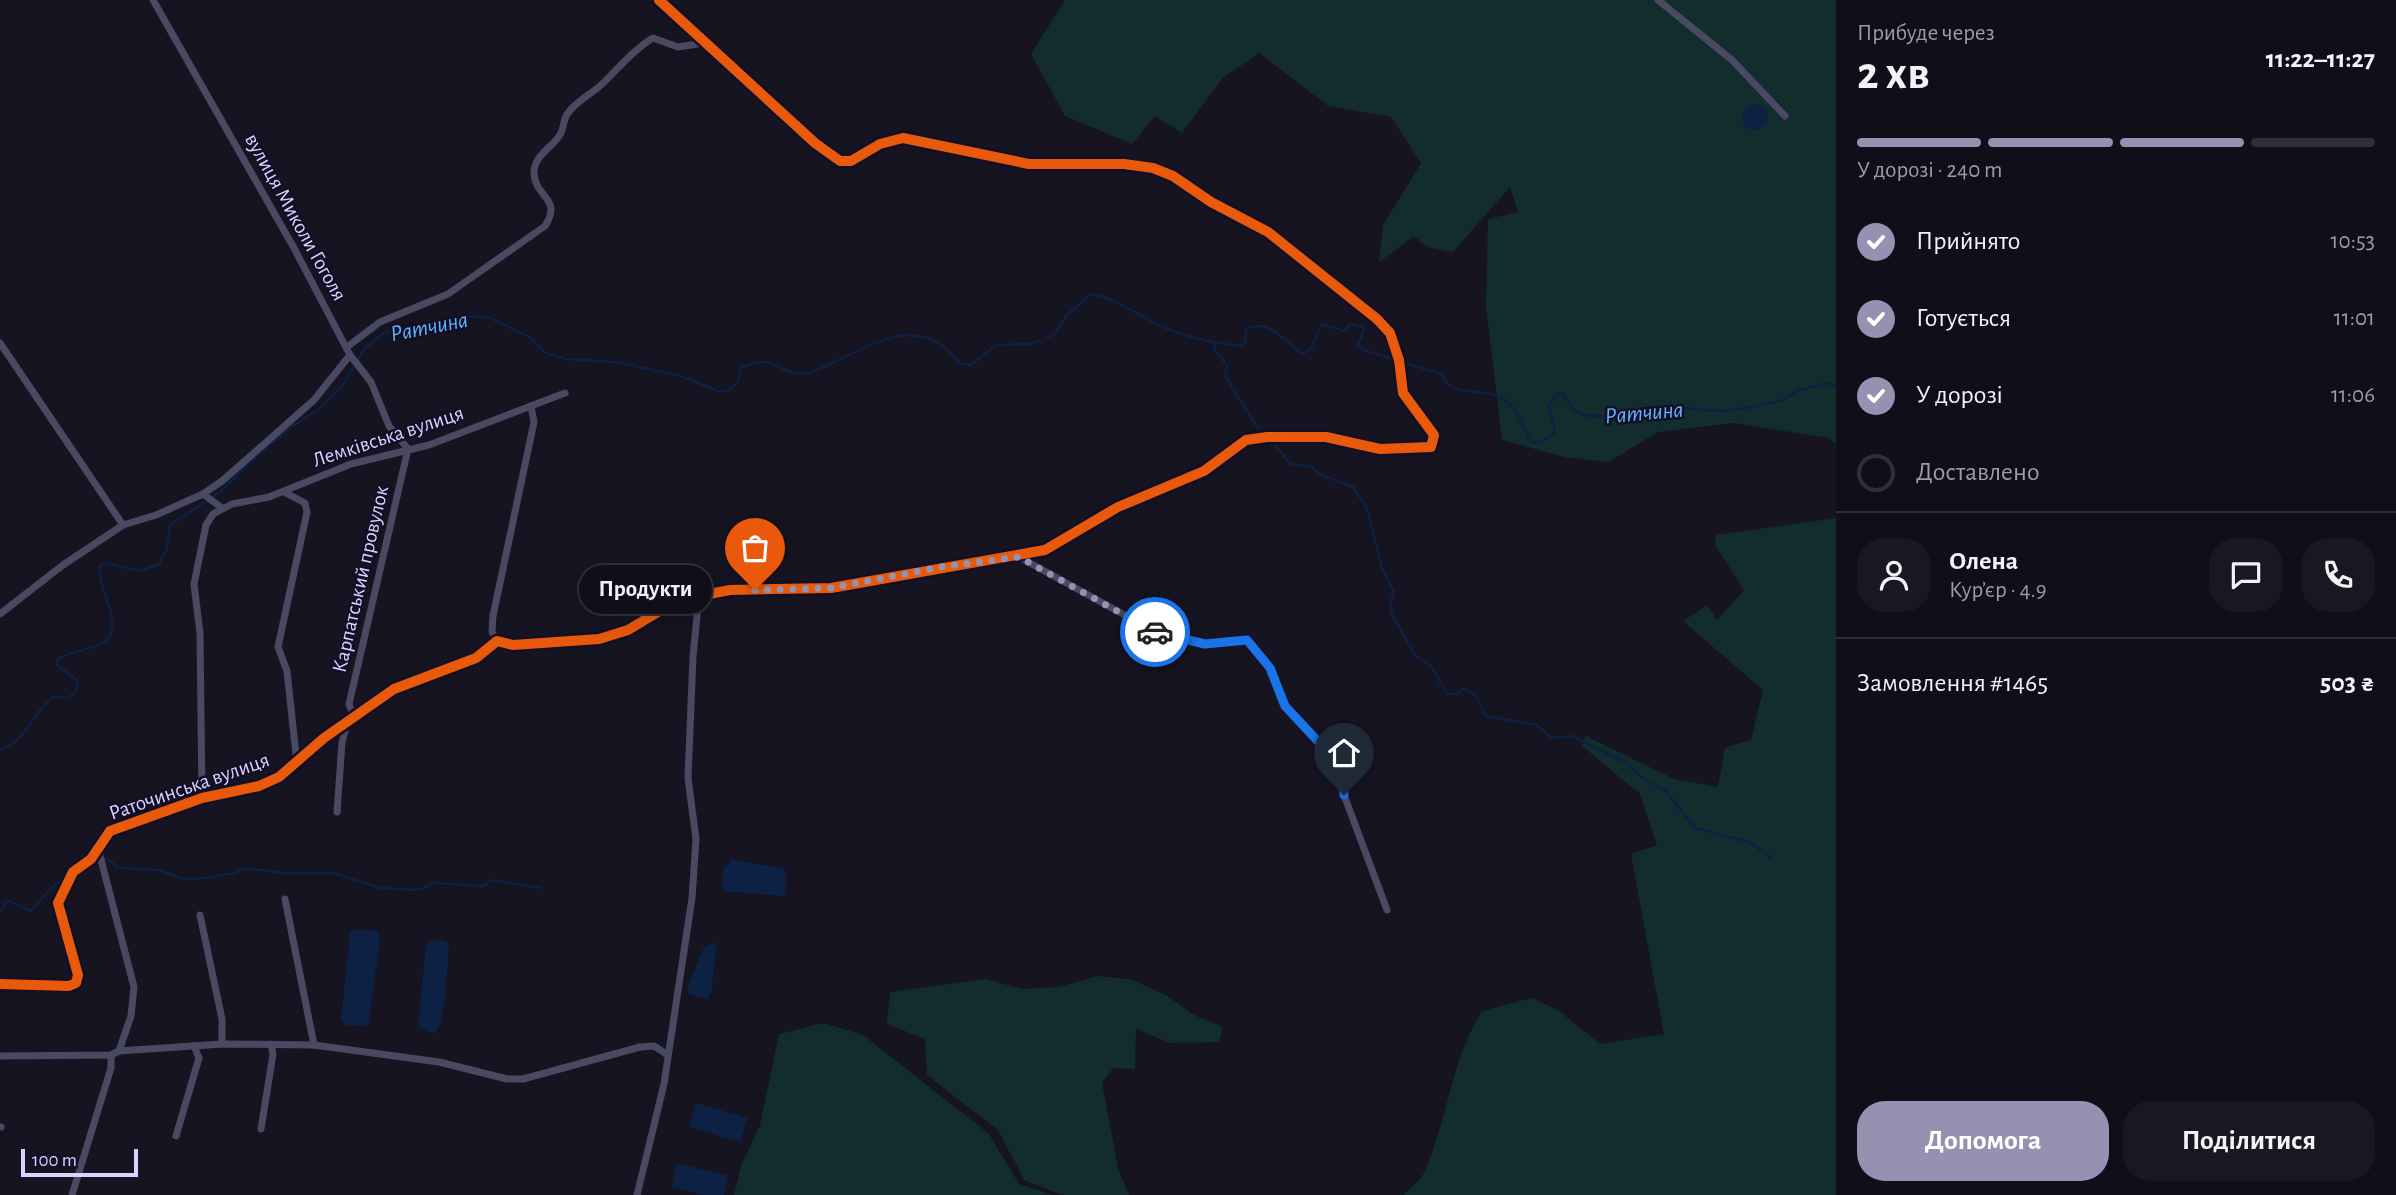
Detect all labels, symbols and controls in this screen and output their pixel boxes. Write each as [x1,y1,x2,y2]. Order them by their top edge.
text: Прибуде через [1857,22,1995,45]
text: 11:22–11:27 [2266,46,2375,72]
text: 2 хв [1857,51,1930,97]
street label: вулиця Миколи Гоголя [241,130,350,304]
text: У дорозі · 240 m [1857,159,2002,182]
icon: check [1857,223,1895,261]
text: Прийнято [1916,228,2020,254]
text: 10:53 [2331,230,2375,253]
icon: check [1857,300,1895,338]
text: Готується [1916,305,2011,331]
text: 11:01 [2334,307,2375,330]
water label: Ратчина [389,309,470,346]
icon: check [1857,377,1895,415]
text: У дорозі [1916,382,2003,408]
text: 11:06 [2331,384,2375,407]
water label: Ратчина [1604,399,1684,428]
street label: Лемківська вулиця [310,402,466,471]
text: Доставлено [1916,459,2040,485]
street label: Карпатський провулок [329,483,392,675]
pin [725,518,785,590]
icon: bag [736,529,774,567]
button: person [1857,538,1931,612]
button: chat [2209,538,2283,612]
button: phone [2301,538,2375,612]
text: Олена [1949,548,2018,574]
callout: Продукти [580,566,713,614]
text: Продукти [598,578,693,601]
text: Кур’єр · 4.9 [1949,579,2047,602]
courier [1120,597,1190,667]
icon: car [1136,613,1174,651]
text: Замовлення #1465 [1857,670,2048,696]
text: 503 ₴ [2320,670,2375,696]
pin [1314,723,1374,795]
icon: home [1325,734,1363,772]
street label: Раточинська вулиця [106,749,272,824]
button: Допомога [1857,1101,2109,1181]
button: Поділитися [2123,1101,2375,1181]
scale bar [21,1146,138,1178]
text: 100 m [32,1151,77,1170]

